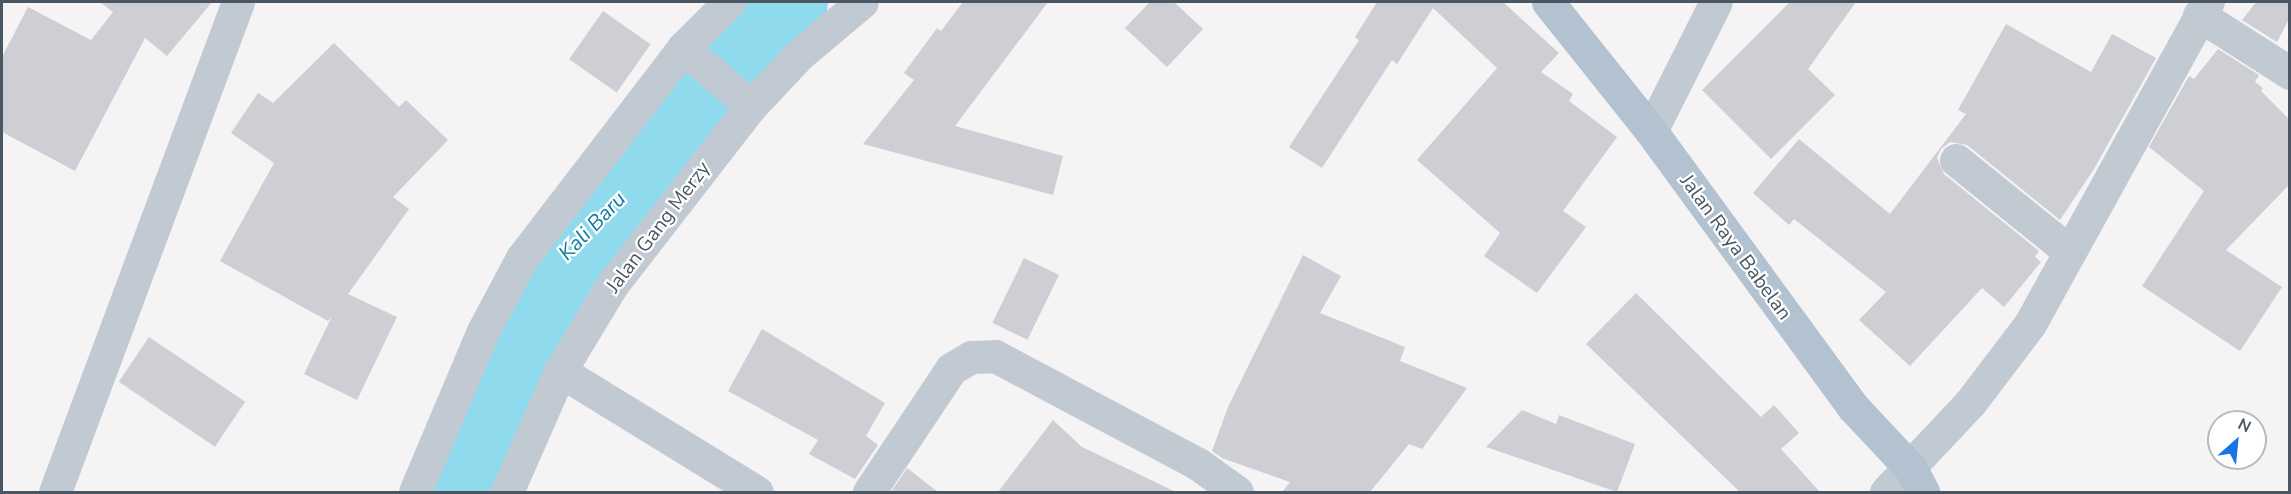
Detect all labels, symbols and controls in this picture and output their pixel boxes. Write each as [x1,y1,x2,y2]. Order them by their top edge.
street label: Jalan Gang Merzy [601,157,715,297]
street label: Jalan Raya Babelan [1675,170,1797,324]
water label: Kali Baru [553,187,631,265]
north arrow [2207,410,2267,470]
text: N [2234,413,2255,438]

